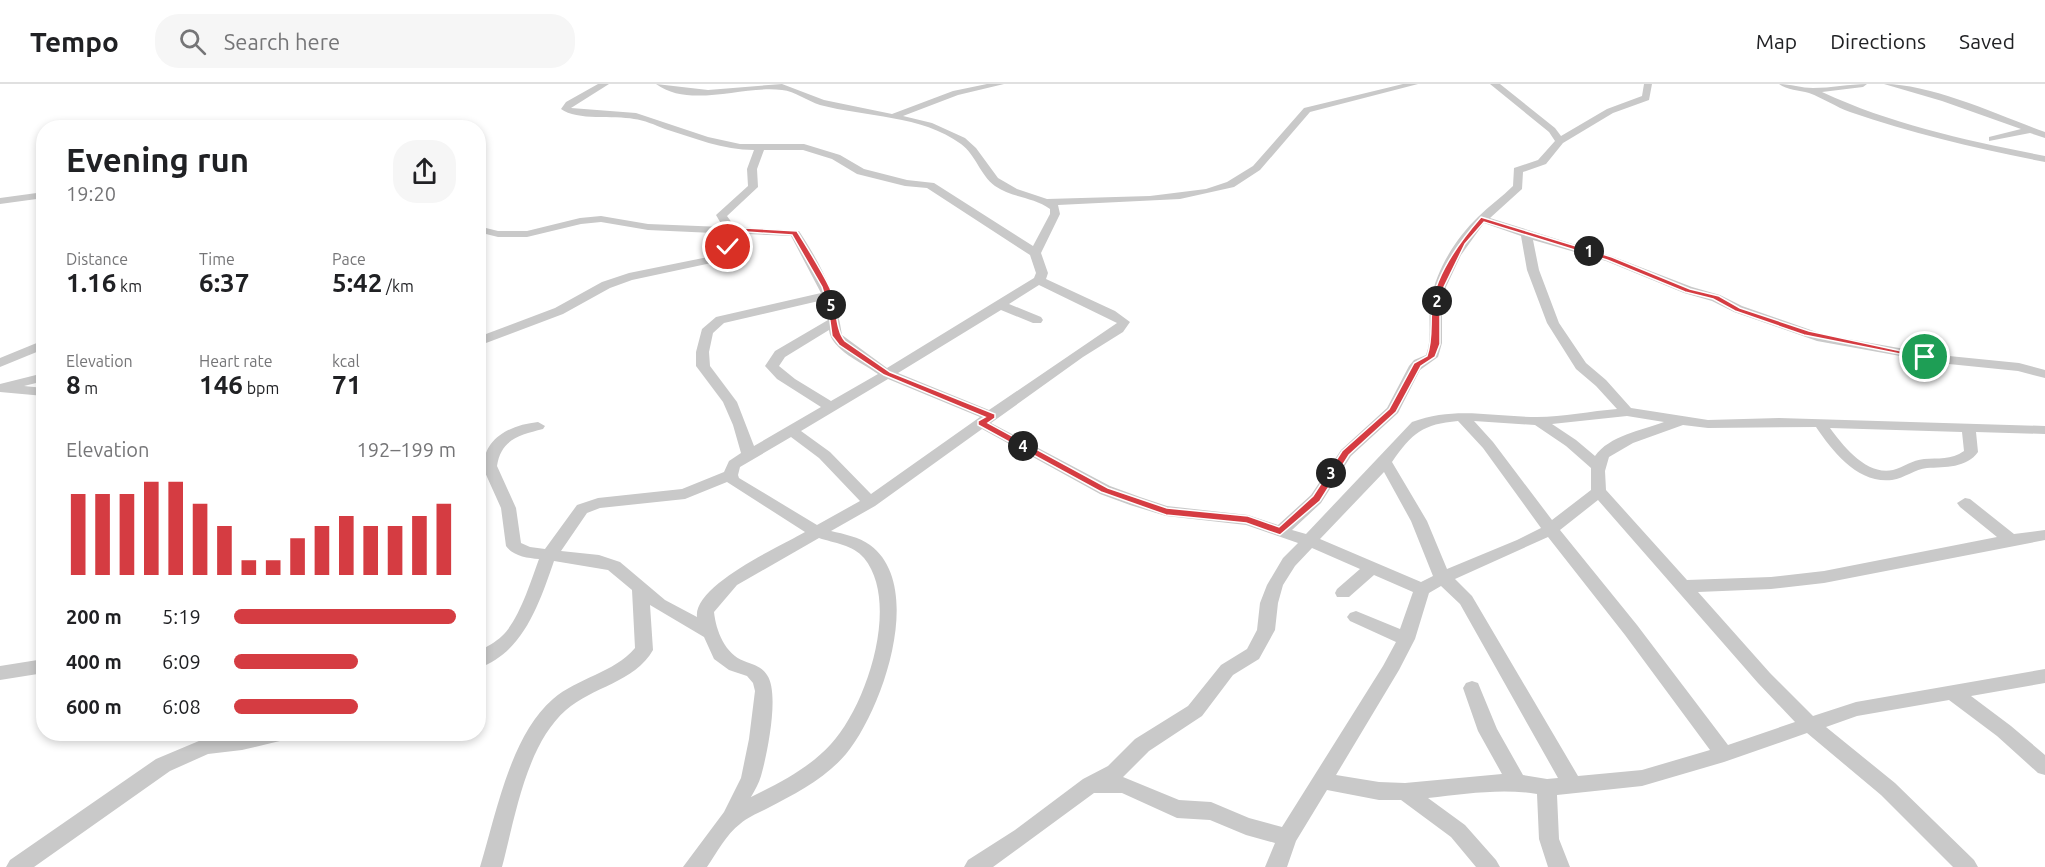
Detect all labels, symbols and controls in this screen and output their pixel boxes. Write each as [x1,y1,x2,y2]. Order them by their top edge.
search box [155,14,575,68]
icon: search [176,25,209,58]
text: Tempo [30,26,119,57]
text: Search here [224,29,340,54]
text: Map [1756,29,1797,53]
text: Directions [1830,29,1926,53]
text: Saved [1959,29,2015,53]
button: share [393,140,456,203]
text: Evening run [66,141,249,178]
text: 19:20 [66,182,116,205]
pin [702,221,753,272]
icon: check [711,230,744,263]
pin: 1 [1574,236,1604,266]
text: 1 [1584,242,1594,260]
text: Distance [66,250,128,268]
text: Time [199,250,235,268]
text: Pace [332,250,366,268]
text: 1.16 [66,268,116,297]
text: 6:37 [199,268,249,297]
text: 5:42 [332,268,382,297]
text: km [116,277,142,295]
text: /km [382,277,414,295]
pin: 2 [1422,286,1452,316]
pin: 5 [816,290,846,320]
text: 2 [1432,292,1442,310]
text: 5 [826,296,836,314]
pin [1899,331,1950,382]
icon: arrive [1908,340,1941,373]
text: Elevation [66,352,133,370]
text: Heart rate [199,352,273,370]
text: kcal [332,352,360,370]
text: 8 [66,370,81,399]
text: 146 [199,370,243,399]
text: 71 [332,370,361,399]
text: m [81,379,98,397]
text: bpm [243,379,279,397]
pin: 4 [1008,431,1038,461]
text: 4 [1018,437,1028,455]
text: Elevation [66,438,149,461]
text: 192–199 m [357,438,456,461]
pin: 3 [1316,458,1346,488]
text: 3 [1326,464,1336,482]
text: 200 m [66,605,122,628]
text: 5:19 [162,605,201,628]
text: 400 m [66,650,122,673]
text: 6:09 [162,650,201,673]
text: 600 m [66,695,122,718]
text: 6:08 [162,695,201,718]

